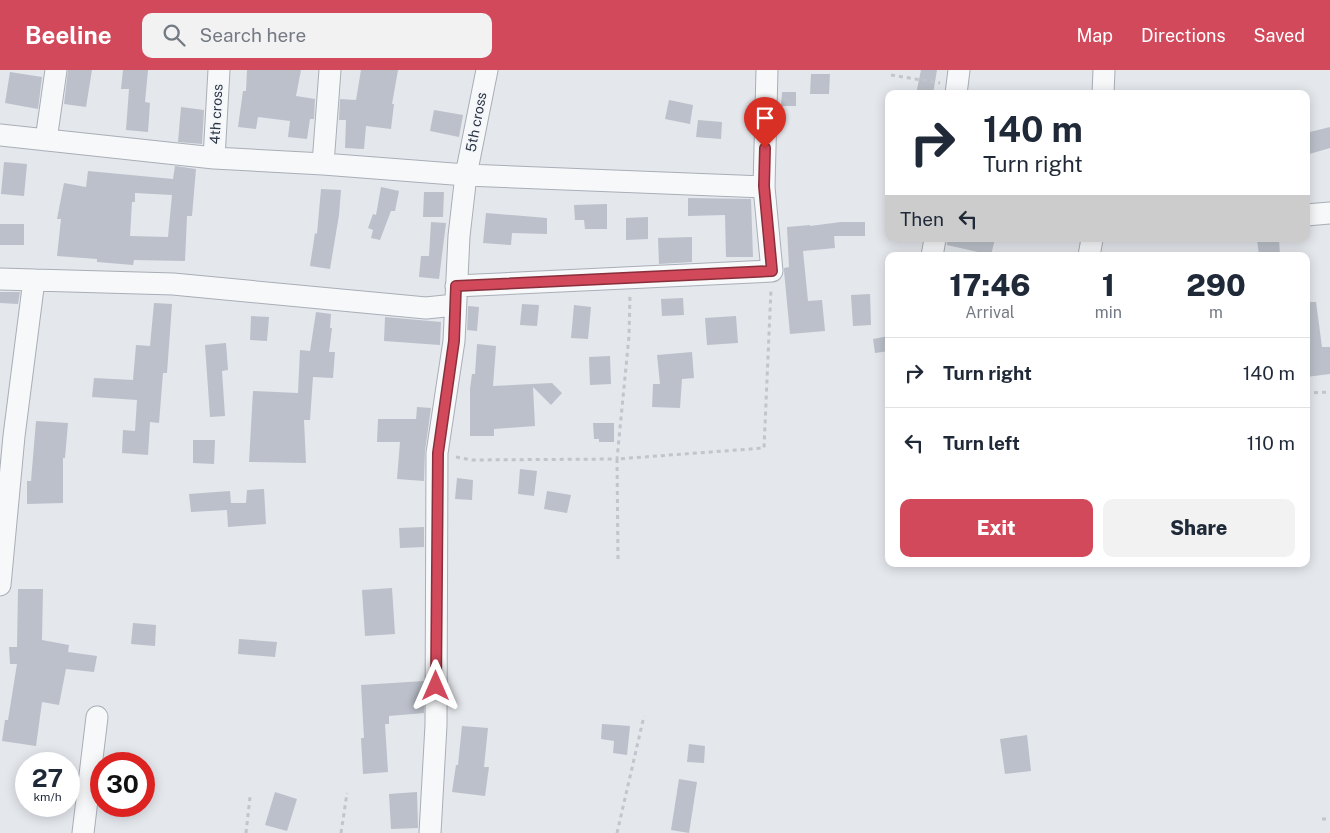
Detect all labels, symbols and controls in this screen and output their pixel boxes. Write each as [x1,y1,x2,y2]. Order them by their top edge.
search box [142,13,492,58]
text: Beeline [25,21,112,49]
icon: search [160,21,188,49]
text: Search here [200,24,306,46]
text: Map [1076,25,1113,46]
text: Directions [1141,25,1226,46]
text: Saved [1254,25,1305,46]
street label: 4th cross [206,83,226,145]
street label: 5th cross [462,91,490,153]
pin [744,97,786,148]
icon: arrive [751,104,779,132]
text: 140 m [983,109,1083,150]
icon: right [900,110,965,175]
text: Turn right [983,151,1083,177]
icon: left [954,205,982,233]
text: Then [900,208,944,230]
text: 17:46 [949,267,1031,303]
text: 1 [1102,267,1115,303]
text: 290 [1186,267,1246,303]
text: Arrival [965,303,1015,322]
text: min [1095,303,1122,322]
text: m [1209,303,1223,322]
icon: right [900,359,928,387]
text: Turn right [943,362,1032,384]
text: 140 m [1243,362,1295,384]
icon: left [900,429,928,457]
text: Turn left [943,432,1020,454]
text: 110 m [1247,432,1295,454]
button: Exit [900,499,1093,557]
button: Share [1103,499,1295,557]
position arrow [409,659,461,711]
speed limit sign: 30 [90,752,155,817]
text: 27 [32,763,63,793]
text: km/h [33,790,62,804]

